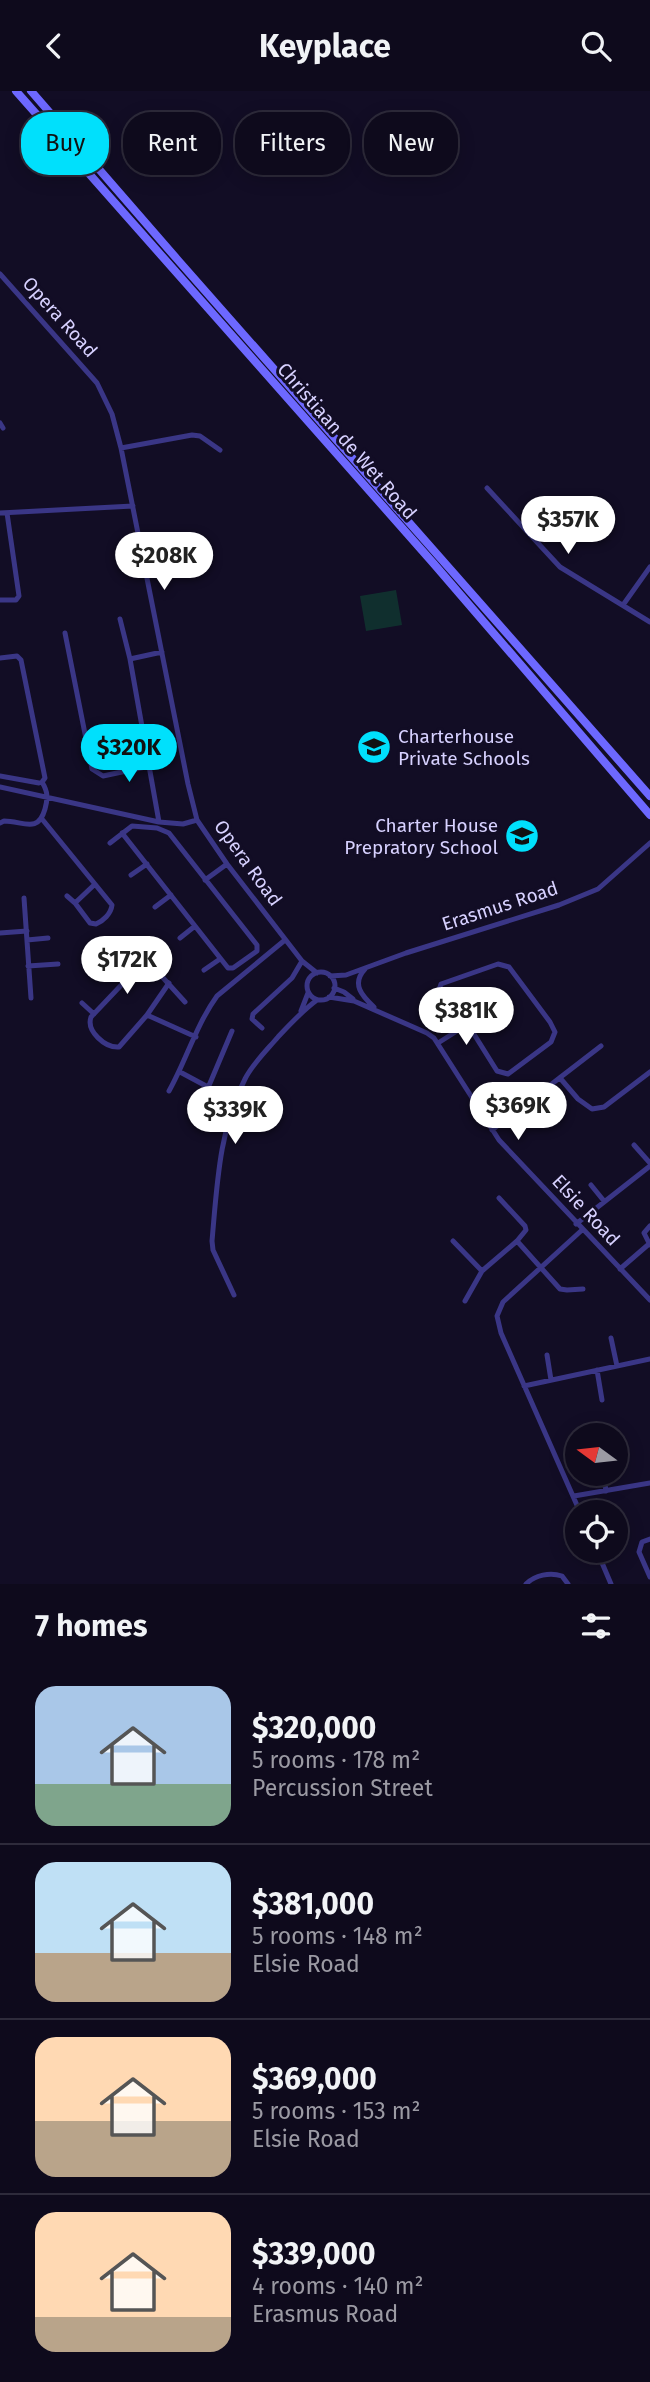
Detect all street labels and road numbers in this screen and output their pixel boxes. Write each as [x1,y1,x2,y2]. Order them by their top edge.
street label: Opera Road [18,272,102,362]
street label: Christiaan de Wet Road [273,358,421,524]
street label: Opera Road [209,816,287,910]
street label: Erasmus Road [439,876,561,936]
street label: Elsie Road [547,1170,625,1250]

